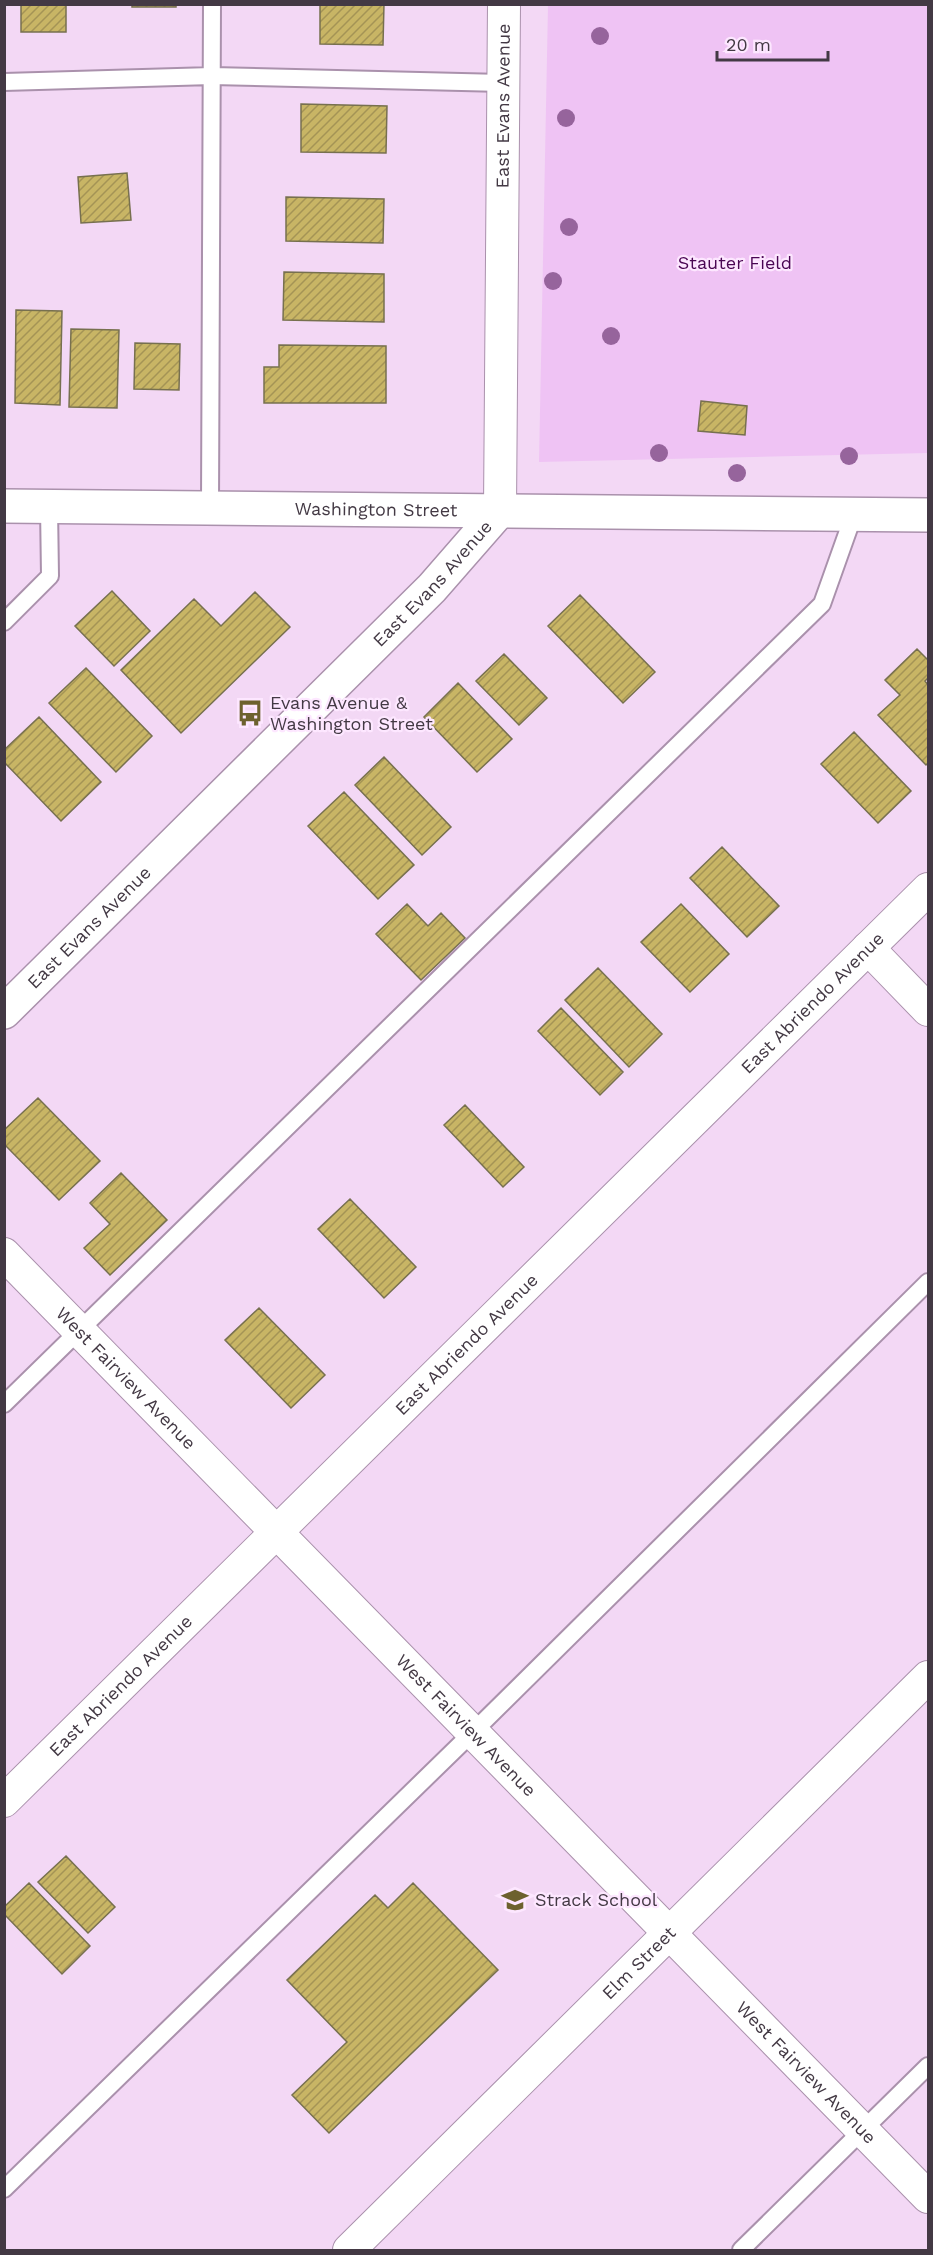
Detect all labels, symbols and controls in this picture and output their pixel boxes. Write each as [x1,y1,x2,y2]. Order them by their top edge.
street label: East Evans Avenue [492,23,514,189]
scale bar [717,24,828,62]
text: 20 m [726,34,771,55]
park label: Stauter Field [678,252,792,273]
street label: Washington Street [294,498,458,520]
street label: East Evans Avenue [368,516,496,651]
place label: Evans Avenue & Washington Street [270,692,433,734]
bus stop icon: Evans Avenue & Washington Street [235,698,265,728]
street label: East Evans Avenue [23,862,155,993]
street label: East Abriendo Avenue [736,928,888,1078]
street label: East Abriendo Avenue [390,1269,542,1419]
street label: West Fairview Avenue [52,1302,200,1453]
street label: East Abriendo Avenue [45,1610,196,1760]
street label: West Fairview Avenue [392,1650,541,1801]
school or university icon: Strack School [500,1885,530,1915]
place label: Strack School [535,1889,658,1910]
street label: Elm Street [598,1922,680,2003]
street label: West Fairview Avenue [732,1997,881,2148]

